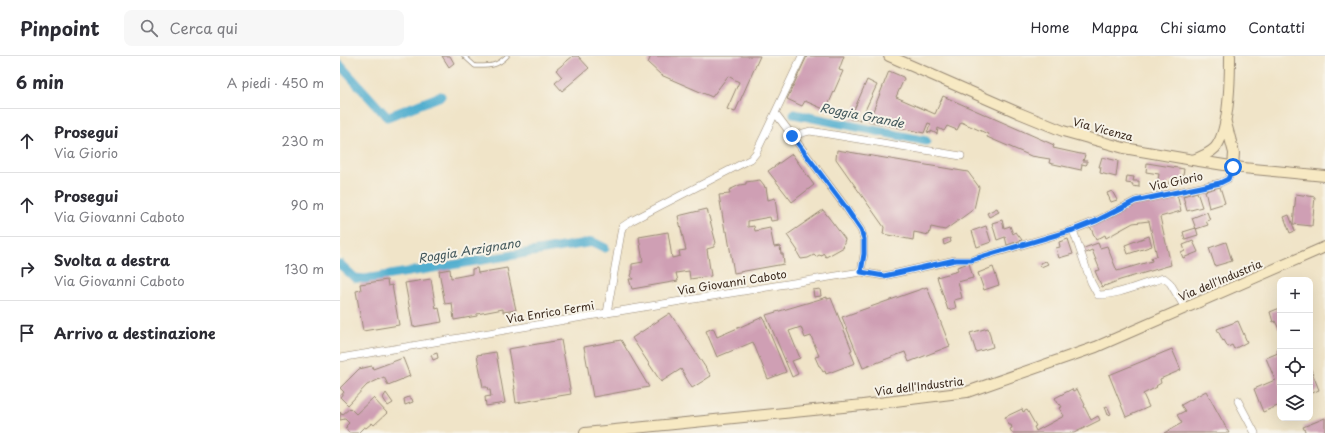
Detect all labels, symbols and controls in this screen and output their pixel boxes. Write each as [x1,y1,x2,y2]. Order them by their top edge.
search box [124,10,404,46]
text: Pinpoint [20,14,100,42]
text: Cerca qui [170,16,238,39]
icon: search [138,17,160,39]
text: Home [1031,17,1069,38]
text: Mappa [1091,17,1138,38]
text: Chi siamo [1160,17,1226,38]
text: Contatti [1248,17,1305,38]
text: 6 min [16,69,64,95]
text: A piedi · 450 m [227,73,324,92]
water label: Roggia Grande [818,98,906,132]
street label: Via Vicenza [1071,113,1135,145]
text: Prosegui [54,120,118,143]
route end [783,127,801,145]
icon: ahead [16,130,38,152]
text: 230 m [282,131,324,150]
text: Via Giorio [54,143,118,162]
route start [1224,158,1242,176]
street label: Via Giorio [1148,167,1204,195]
text: Prosegui [54,184,118,207]
icon: ahead [16,194,38,216]
text: 90 m [291,195,324,214]
text: Via Giovanni Caboto [54,207,185,226]
water label: Roggia Arzignano [417,233,523,267]
text: Svolta a destra [54,248,170,271]
street label: Via dell'Industria [1176,255,1264,305]
icon: right [16,258,38,280]
text: 130 m [285,259,324,278]
street label: Via Giovanni Caboto [676,265,788,299]
text: Via Giovanni Caboto [54,271,185,290]
map controls [1277,277,1313,421]
button: + [1277,277,1313,313]
street label: Via Enrico Fermi [505,297,595,327]
button: − [1277,313,1313,349]
text: Arrivo a destinazione [54,321,216,344]
icon: arrive [16,322,38,344]
button: locate [1277,349,1313,385]
street label: Via dell'Industria [874,372,964,400]
button: layers [1277,385,1313,421]

